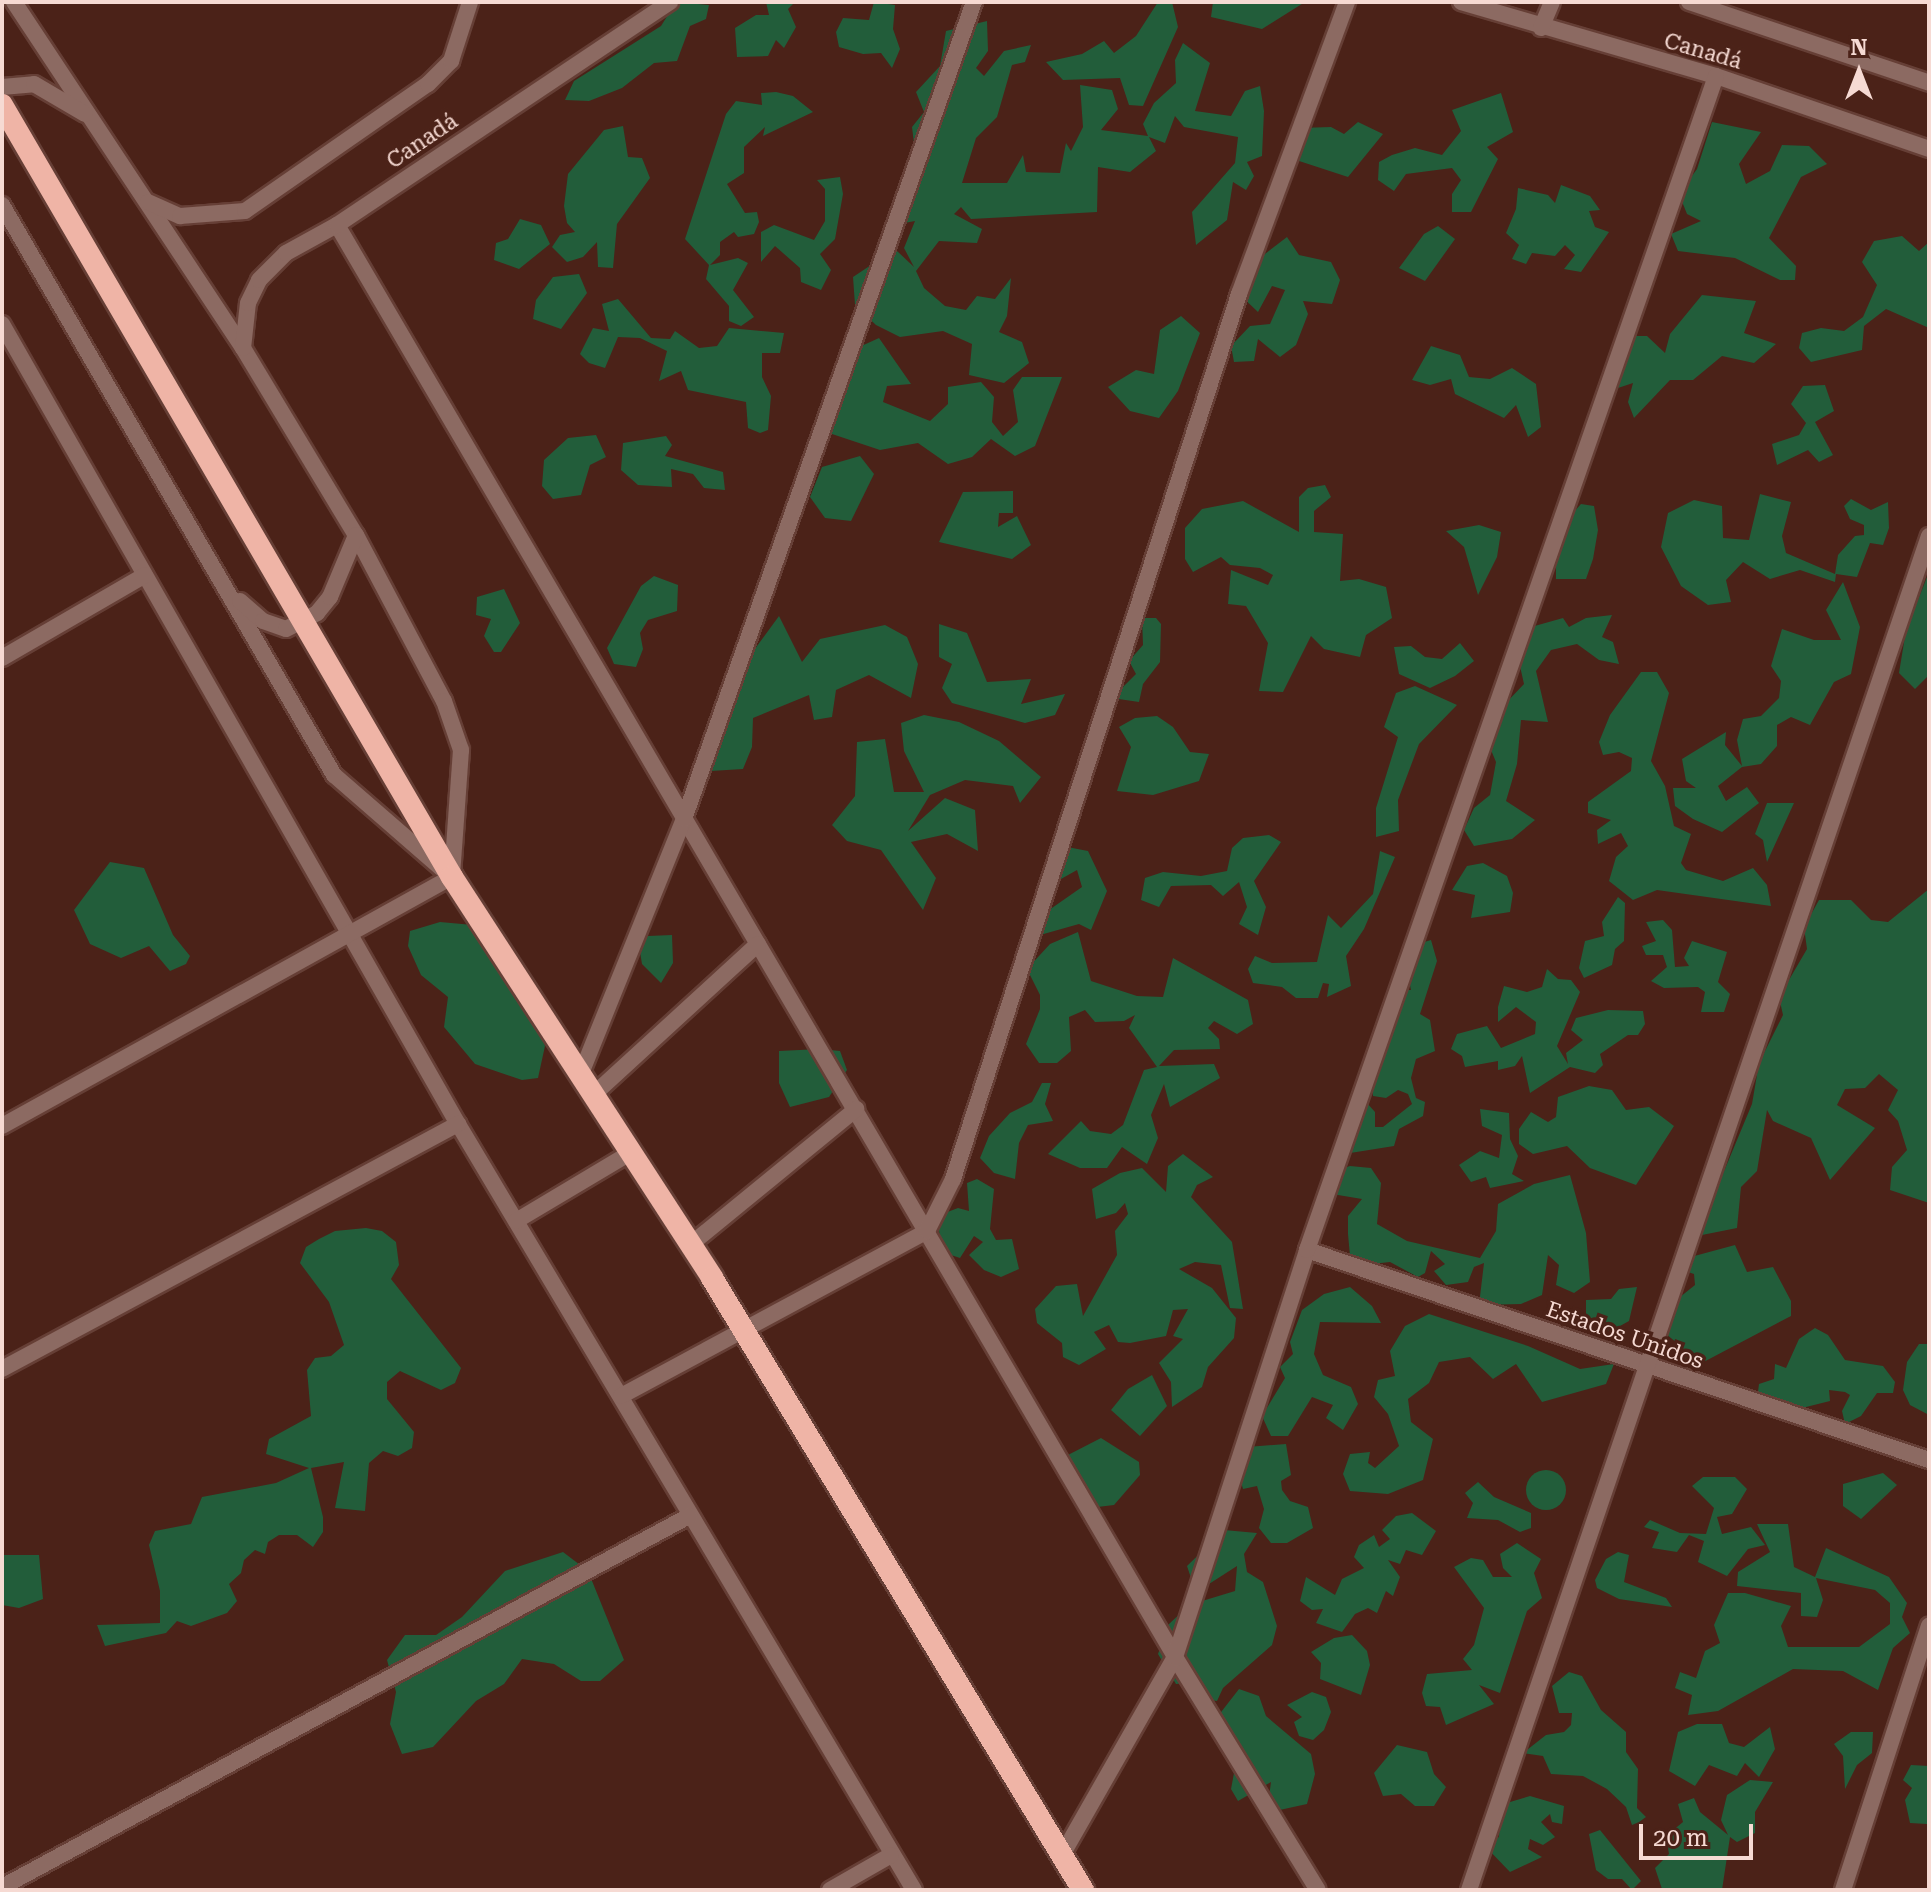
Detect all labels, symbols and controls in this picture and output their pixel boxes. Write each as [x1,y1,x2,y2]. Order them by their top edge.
street label: Canadá [1661,27,1745,75]
north arrow [1819,32,1899,112]
text: N [1851,35,1867,60]
street label: Canadá [382,108,462,174]
street label: Estados Unidos [1543,1296,1707,1374]
scale bar [1643,1808,1757,1858]
text: 20 m [1653,1824,1708,1852]

